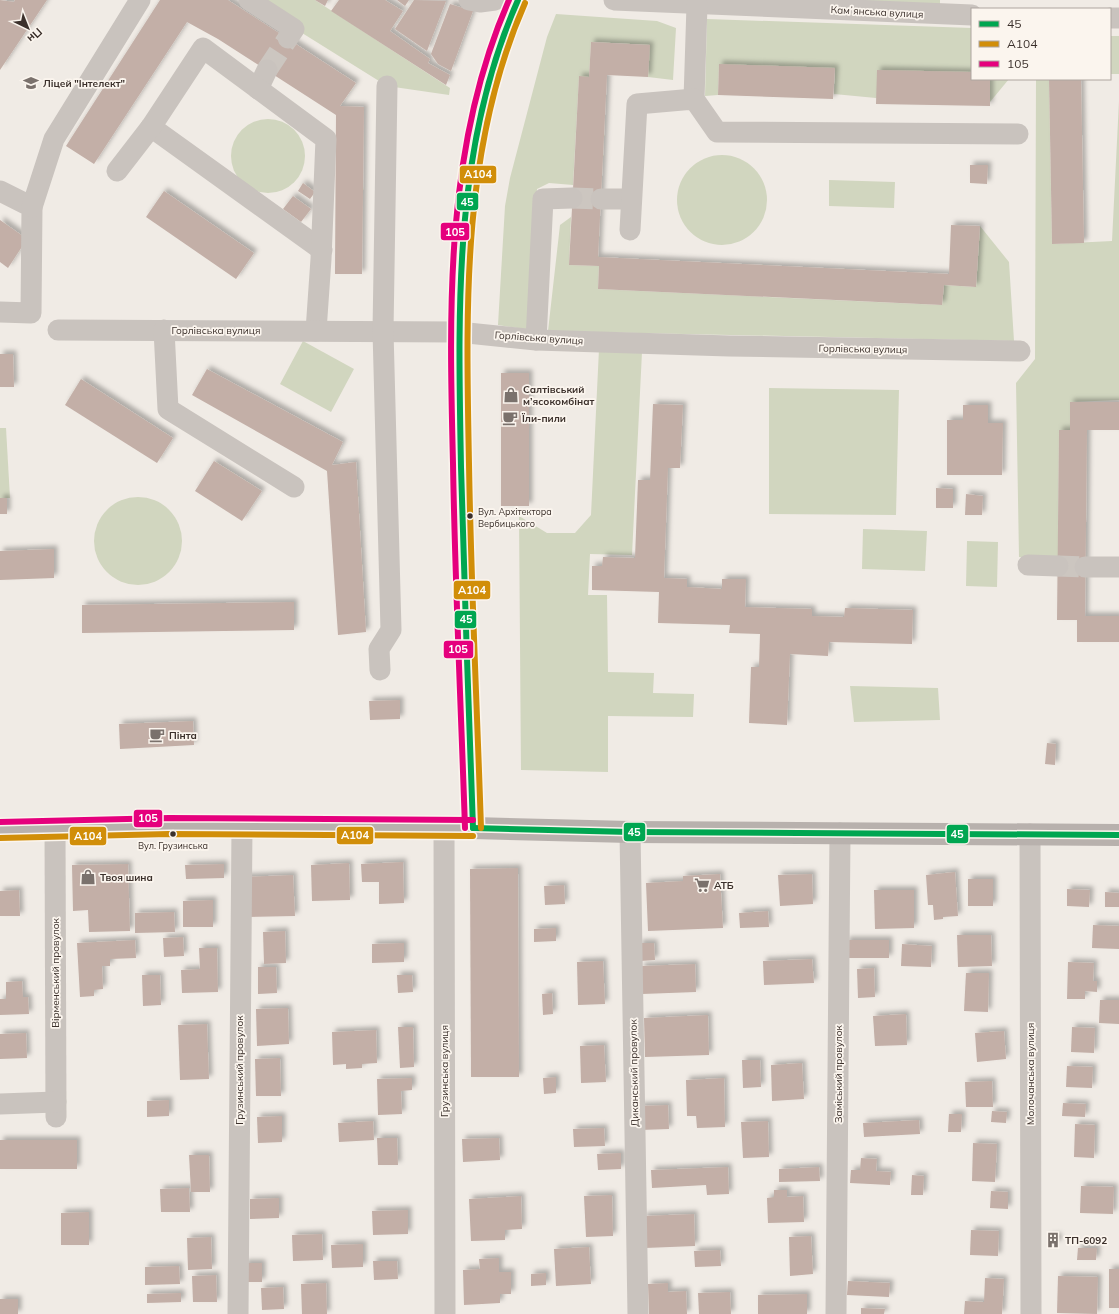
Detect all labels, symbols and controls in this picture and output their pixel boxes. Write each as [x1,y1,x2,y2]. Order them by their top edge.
street label: Камʼянська вулиця [830,3,924,21]
north arrow [8,8,48,48]
legend [971,8,1111,80]
text: 45 [1007,16,1021,31]
text: Пн [24,25,45,46]
text: А104 [1007,36,1037,51]
text: 105 [1007,56,1029,71]
school or university icon: Ліцей "Інтелект" [22,74,40,92]
place label: Ліцей "Інтелект" [43,77,125,90]
line badge: А104 [459,165,497,184]
text: А104 [464,167,492,181]
line badge: 45 [456,192,479,211]
text: 45 [460,195,474,209]
line badge: 105 [440,222,470,241]
text: 105 [445,225,465,239]
street label: Горлівська вулиця [172,324,260,337]
street label: Горлівська вулиця [494,328,584,348]
street label: Горлівська вулиця [818,342,908,356]
place label: Салтівський м’ясокомбінат [523,383,594,408]
shop icon: Салтівський м’ясокомбінат [502,386,520,404]
cafe icon: Їли-пили [501,409,519,427]
place label: Їли-пили [521,412,566,425]
place label: Вул. Архітектора Вербицького [478,506,552,529]
marker: Вул. Архітектора Вербицького [465,511,475,521]
line badge: А104 [453,580,491,600]
text: А104 [458,583,486,597]
line badge: 45 [454,610,477,629]
text: 45 [459,612,473,626]
line badge: 105 [443,640,474,659]
text: 105 [448,642,468,656]
cafe icon: Пінта [148,726,166,744]
place label: Пінта [169,729,197,742]
line badge: 105 [133,809,163,828]
text: 105 [138,811,158,825]
line badge: 45 [623,822,646,842]
line badge: 45 [946,824,969,844]
text: 45 [627,825,641,839]
line badge: А104 [69,826,107,846]
line badge: А104 [336,826,374,845]
text: 45 [950,827,964,841]
text: А104 [341,828,369,842]
text: А104 [74,829,102,843]
marker: Вул. Грузинська [168,829,178,839]
place label: Вул. Грузинська [138,840,208,852]
shop icon: Твоя шина [79,868,97,886]
place label: Твоя шина [100,871,153,884]
supermarket icon: АТБ [693,876,711,894]
place label: АТБ [714,879,734,892]
street label: Вірменський провулок [49,918,62,1028]
street label: Грузинський провулок [233,1015,246,1125]
street label: Диканський провулок [627,1019,641,1127]
street label: Молочанська вулиця [1024,1023,1037,1125]
street label: Заміський провулок [832,1024,845,1123]
street label: Грузинська вулиця [438,1025,451,1117]
building icon: ТП-6092 [1044,1231,1062,1249]
place label: ТП-6092 [1065,1234,1107,1247]

